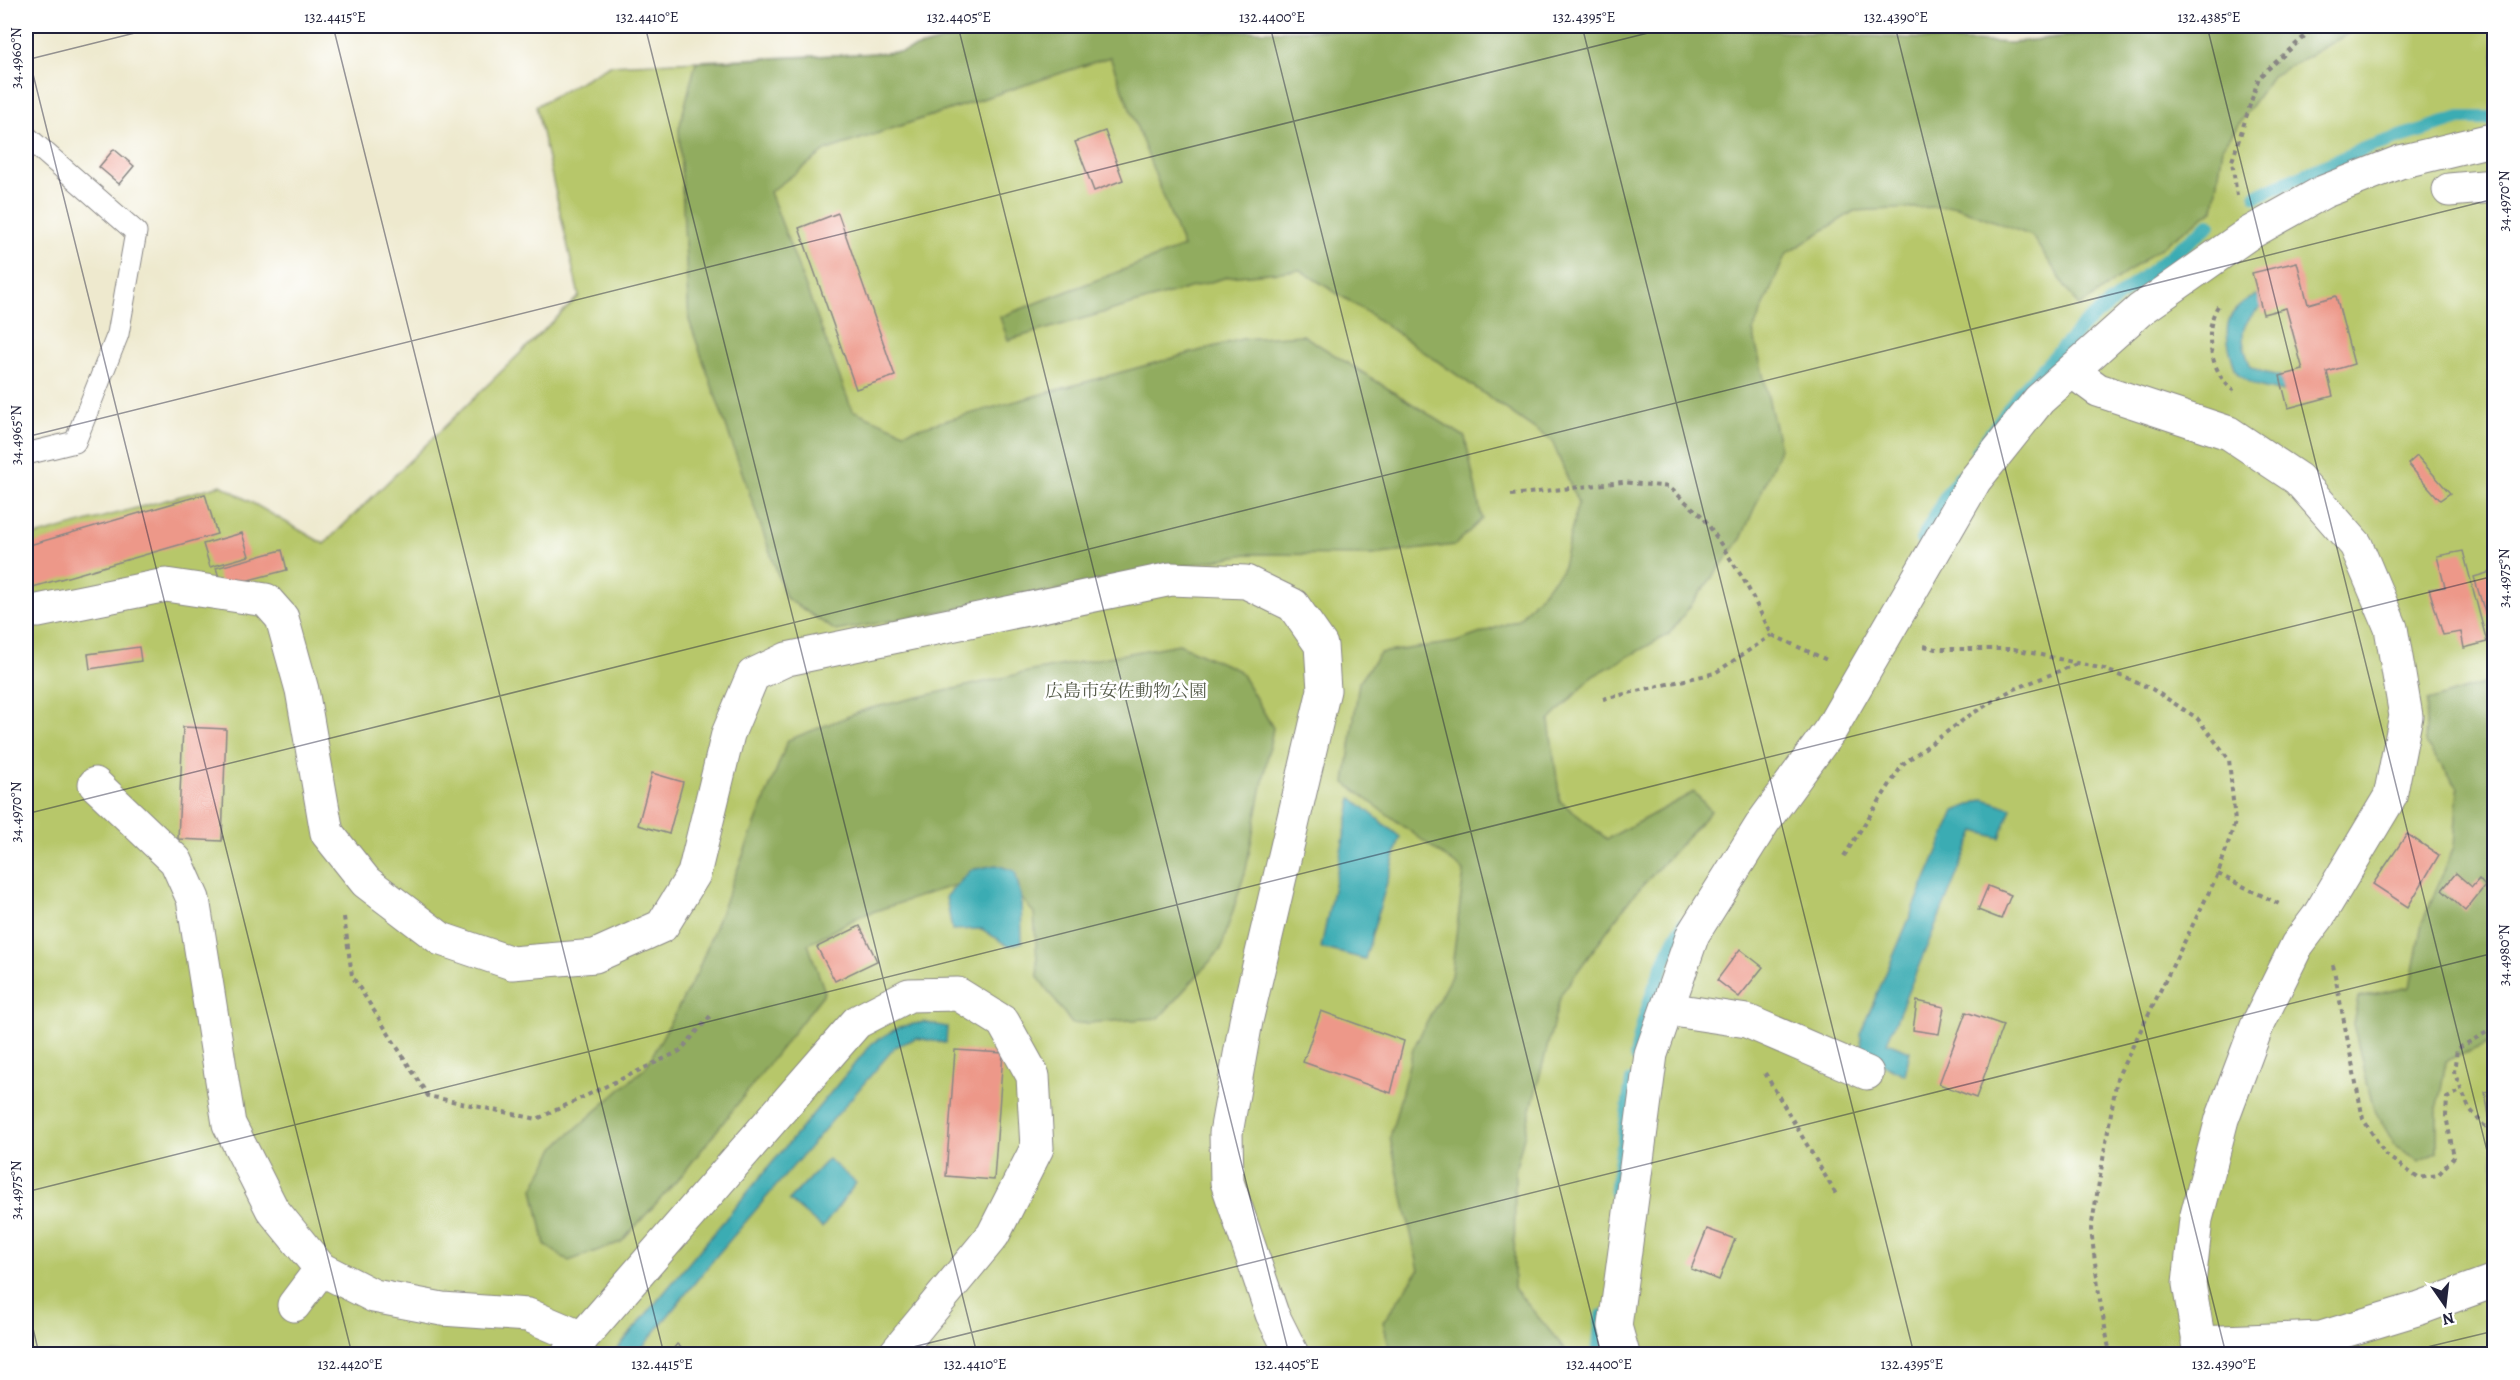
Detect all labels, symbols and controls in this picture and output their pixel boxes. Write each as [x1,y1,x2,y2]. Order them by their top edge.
text: 132.4415°E [304,7,366,27]
text: 132.4410°E [615,7,679,27]
text: 132.4405°E [927,7,991,27]
text: 132.4400°E [1239,7,1305,27]
text: 132.4395°E [1553,7,1615,27]
text: 132.4390°E [1864,7,1928,27]
text: 132.4385°E [2177,7,2241,27]
text: 34.4960°N [6,27,26,89]
text: 34.4970°N [2494,170,2514,231]
text: 34.4965°N [6,405,26,465]
text: 34.4975°N [2494,548,2514,608]
park label: 広島市安佐動物公園 [1045,679,1207,703]
text: 34.4970°N [6,781,26,842]
text: 34.4980°N [2494,924,2514,986]
text: 34.4975°N [6,1160,26,1220]
north arrow [2415,1275,2475,1335]
text: N [2440,1307,2457,1331]
text: 132.4420°E [317,1354,383,1374]
text: 132.4415°E [631,1354,693,1374]
text: 132.4410°E [943,1354,1007,1374]
text: 132.4405°E [1255,1354,1319,1374]
text: 132.4400°E [1566,1354,1632,1374]
text: 132.4395°E [1881,1354,1943,1374]
text: 132.4390°E [2192,1354,2256,1374]

